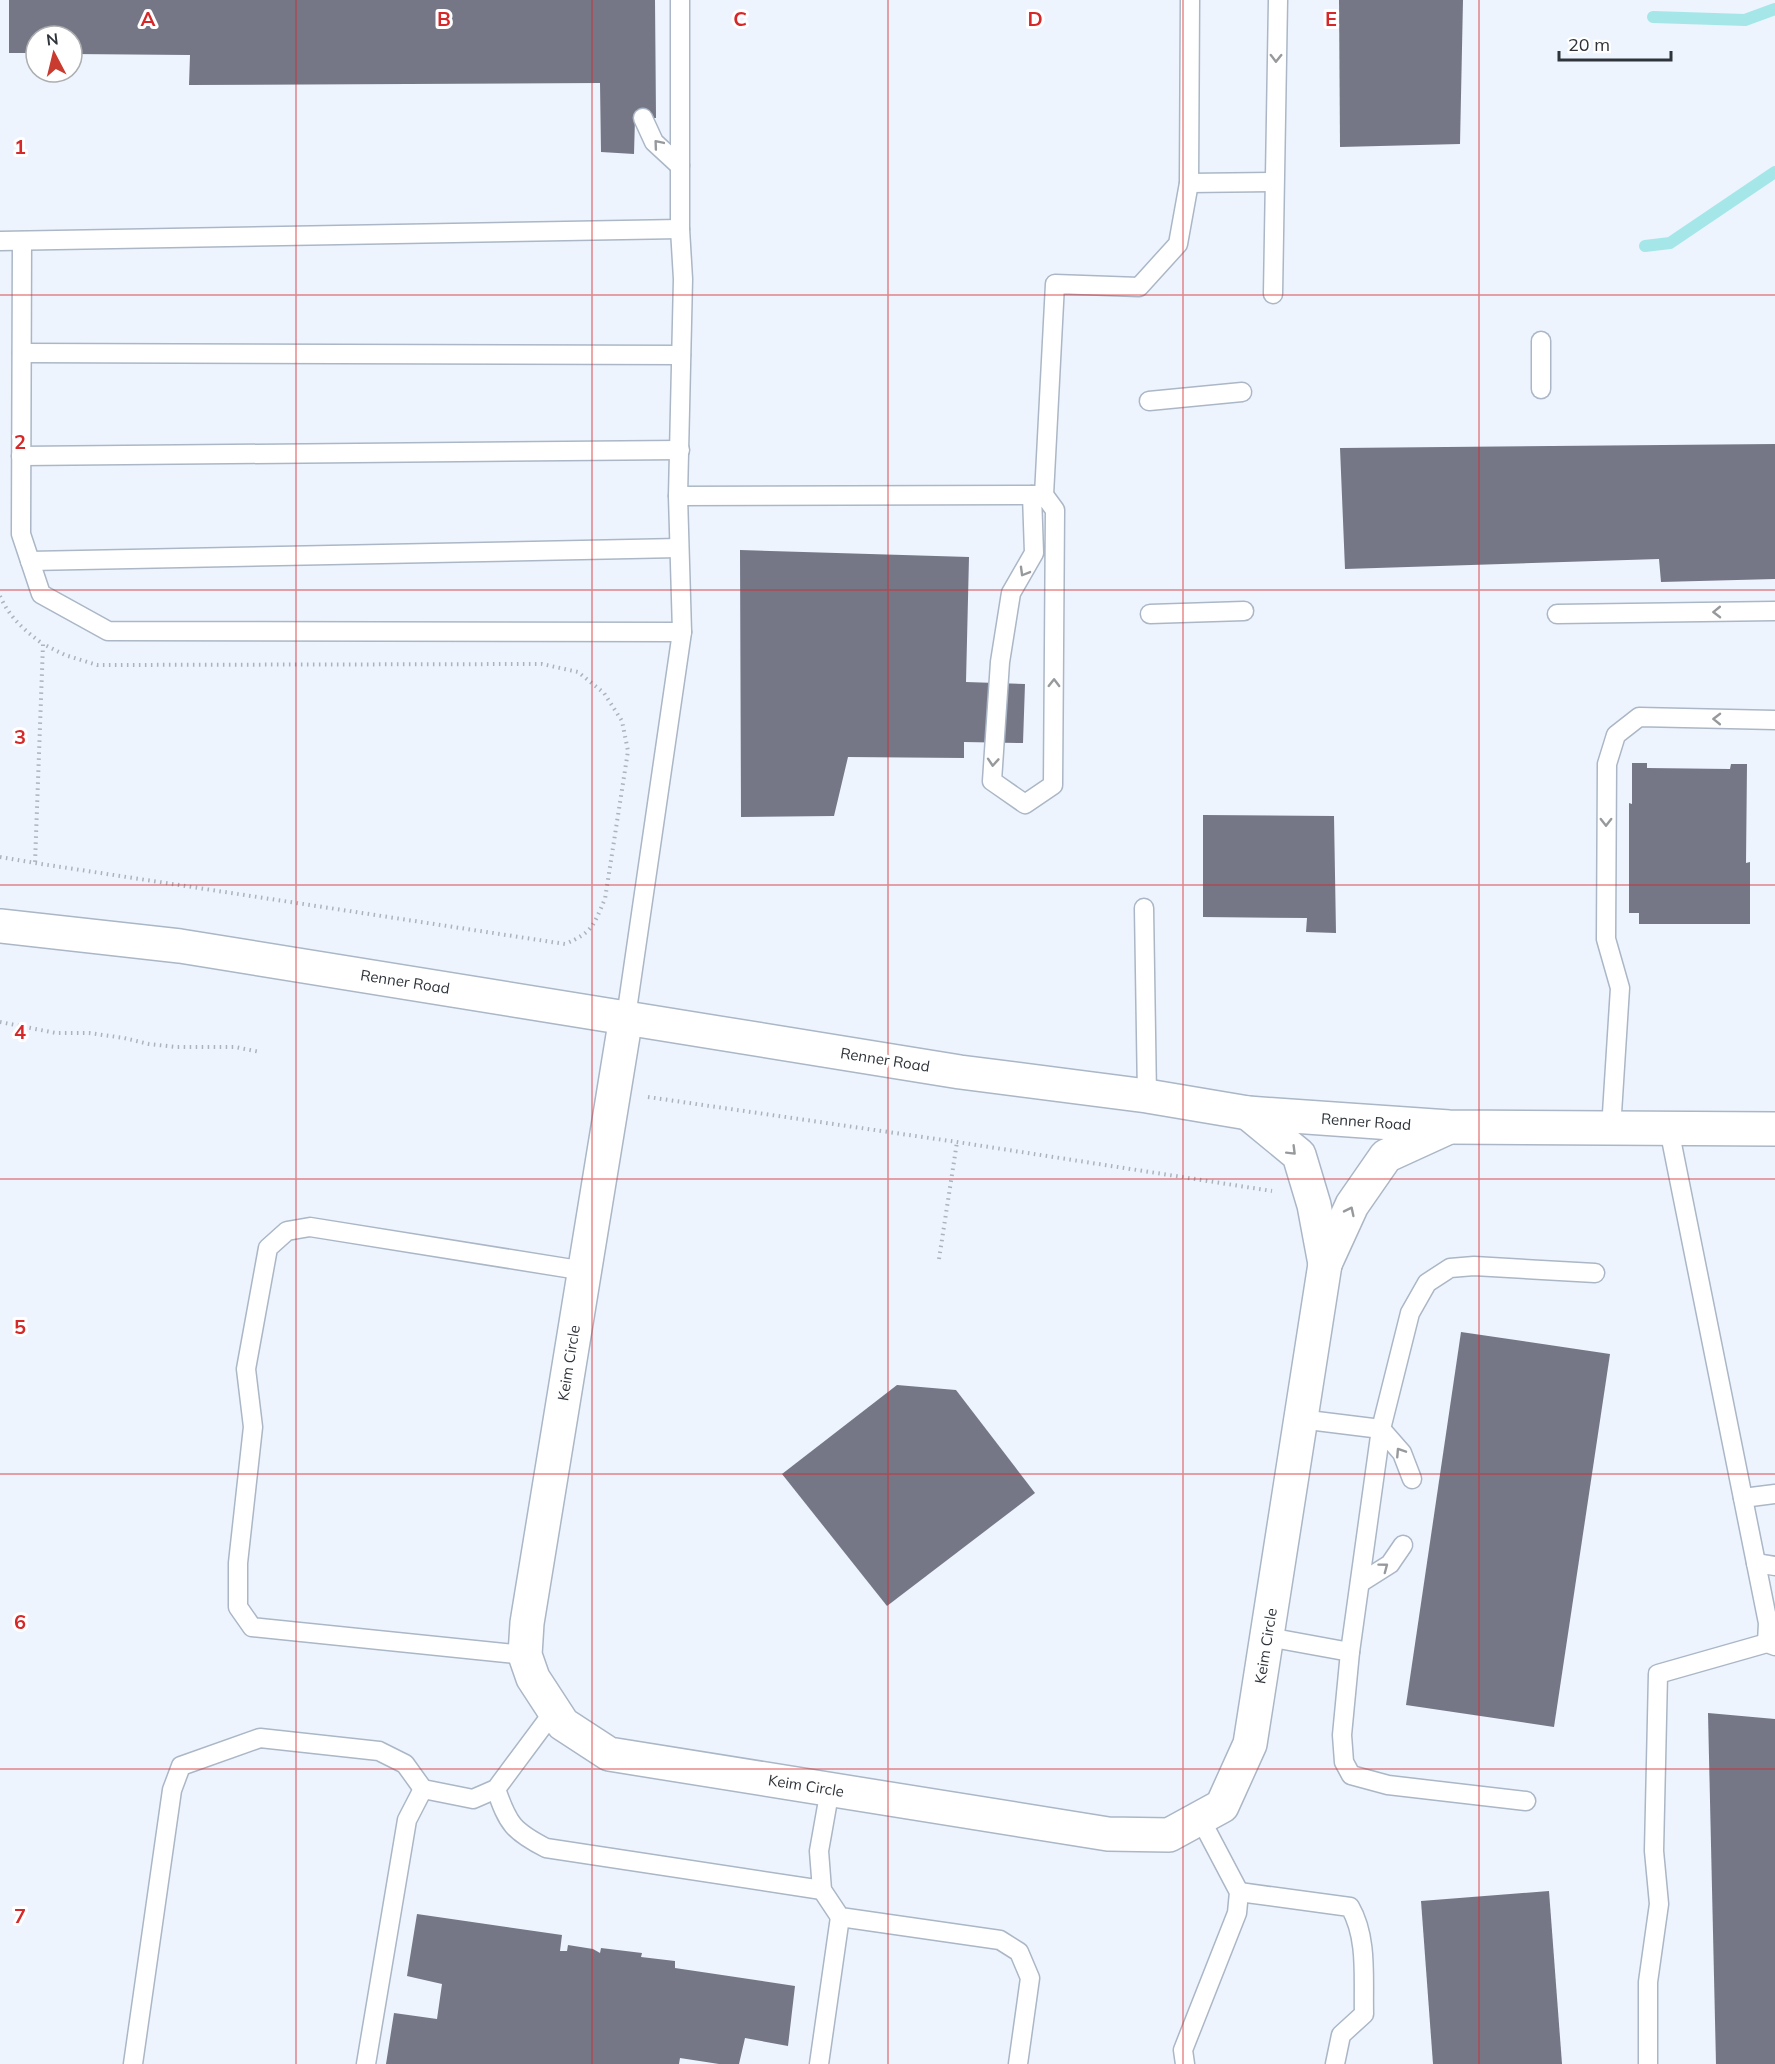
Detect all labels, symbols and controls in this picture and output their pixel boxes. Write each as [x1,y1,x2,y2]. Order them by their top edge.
text: A [141,6,156,31]
text: B [437,6,451,31]
text: C [733,6,747,31]
text: D [1027,6,1043,31]
text: E [1325,6,1337,31]
north arrow [24,24,84,84]
scale bar [1559,24,1672,62]
text: N [45,28,59,50]
text: 20 m [1568,33,1610,56]
one-way arrow [1270,54,1283,63]
text: 1 [14,134,26,159]
one-way arrow [655,140,666,151]
text: 2 [14,429,26,454]
one-way arrow [1019,565,1031,576]
one-way arrow [1712,606,1721,618]
one-way arrow [1048,679,1060,688]
one-way arrow [1712,713,1721,725]
text: 3 [14,724,26,749]
one-way arrow [987,758,1000,767]
one-way arrow [1600,817,1613,826]
street label: Renner Road [359,965,451,998]
text: 4 [14,1019,26,1044]
street label: Renner Road [839,1043,931,1076]
street label: Renner Road [1320,1109,1412,1134]
one-way arrow [1286,1144,1296,1155]
one-way arrow [1342,1207,1354,1218]
text: 5 [14,1314,26,1339]
street label: Keim Circle [553,1324,584,1402]
one-way arrow [1396,1448,1407,1459]
one-way arrow [1377,1563,1388,1574]
street label: Keim Circle [1250,1607,1281,1685]
text: 6 [14,1609,26,1634]
street label: Keim Circle [767,1770,845,1801]
text: 7 [14,1903,26,1928]

